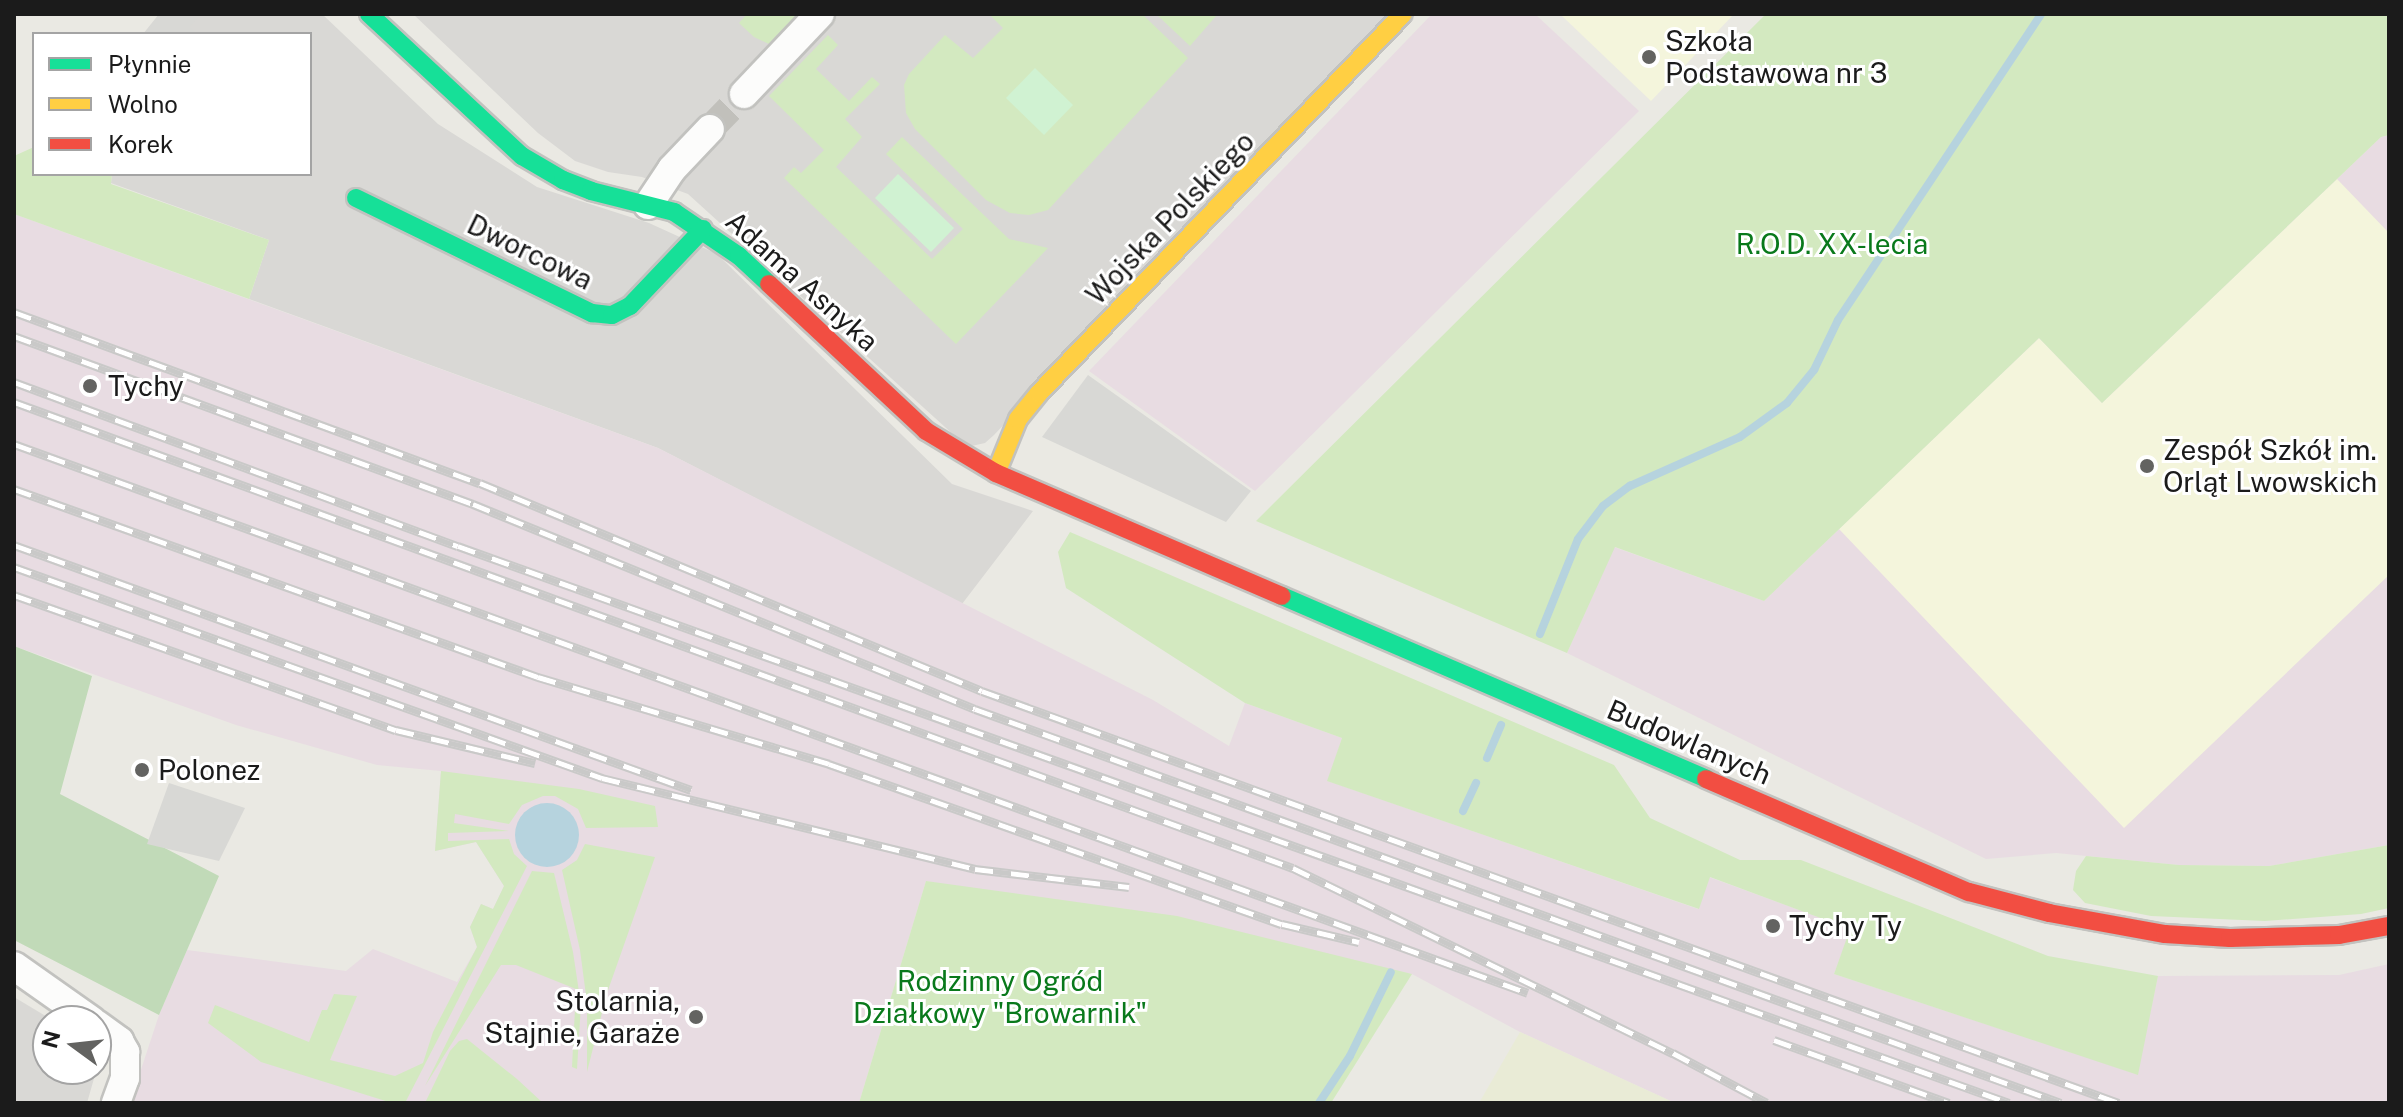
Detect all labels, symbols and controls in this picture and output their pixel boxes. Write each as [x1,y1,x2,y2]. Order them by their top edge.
place label: Szkoła Podstawowa nr 3 [1665,24,1887,90]
legend [32,32,312,176]
marker: Szkoła Podstawowa nr 3 [1640,48,1658,66]
text: Płynnie [108,50,191,78]
text: Wolno [108,90,178,118]
street label: Wojska Polskiego [1079,125,1261,311]
text: Korek [108,130,174,158]
street label: Adama Asnyka [719,204,885,358]
street label: Dworcowa [462,207,598,297]
park label: R.O.D. XX-lecia [1736,227,1928,261]
place label: Tychy [108,369,184,403]
marker: Tychy [79,375,101,397]
place label: Zespół Szkół im. Orląt Lwowskich [2163,433,2377,499]
marker: Zespół Szkół im. Orląt Lwowskich [2138,457,2156,475]
street label: Budowlanych [1602,692,1776,792]
place label: Polonez [158,753,260,787]
marker: Polonez [133,761,151,779]
place label: Tychy Ty [1789,909,1902,943]
marker: Tychy Ty [1764,917,1782,935]
park label: Rodzinny Ogród Działkowy "Browarnik" [853,964,1147,1030]
place label: Stolarnia, Stajnie, Garaże [484,984,680,1050]
north arrow [32,1005,112,1085]
marker: Stolarnia, Stajnie, Garaże [687,1008,705,1026]
text: N [36,1028,66,1051]

